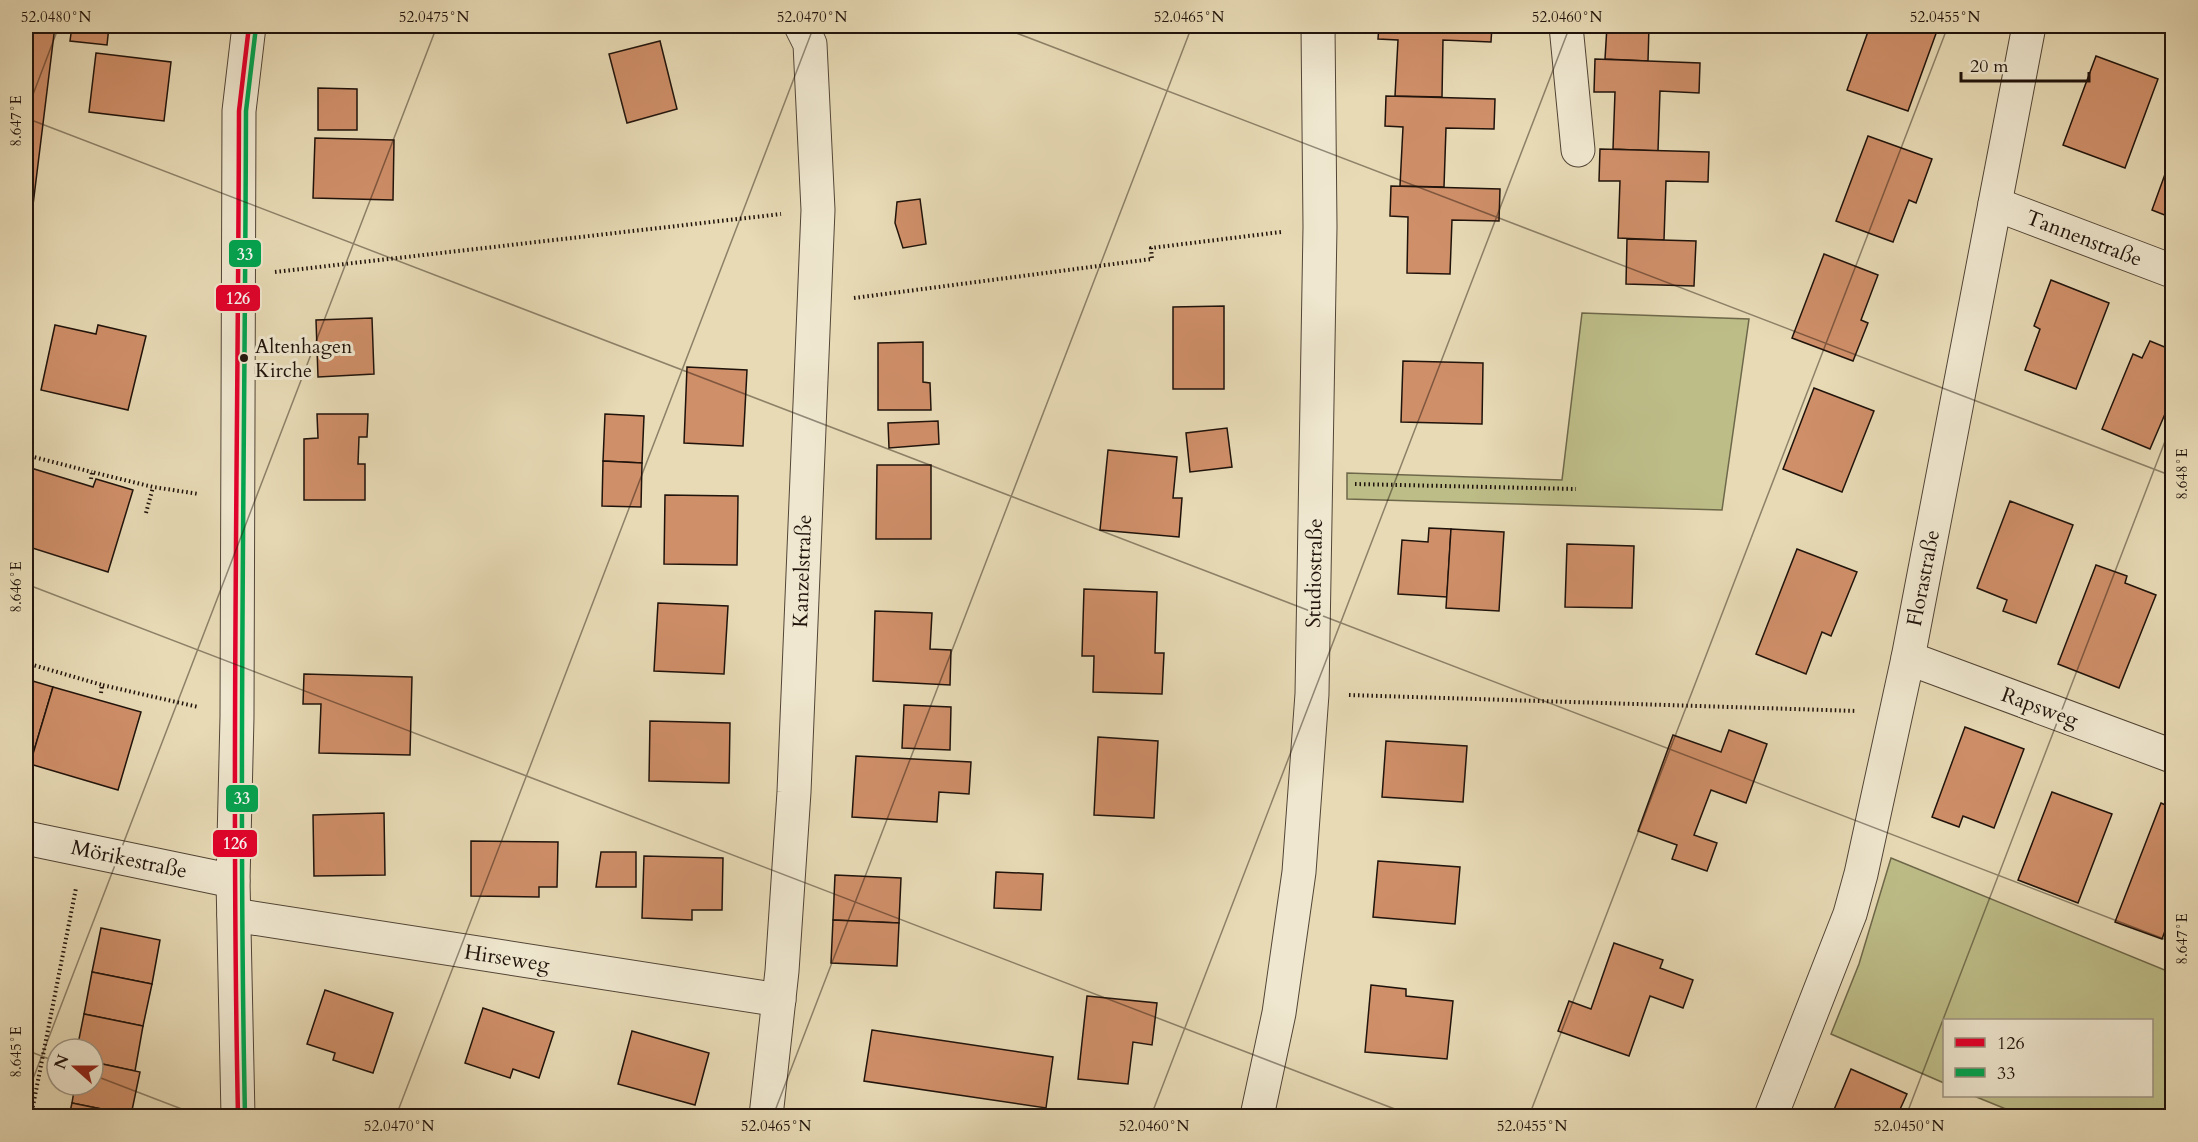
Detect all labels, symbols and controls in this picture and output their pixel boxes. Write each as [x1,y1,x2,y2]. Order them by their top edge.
text: 52.0480°N [21,7,91,27]
text: 52.0475°N [399,7,469,27]
text: 52.0470°N [777,7,847,27]
text: 52.0465°N [1154,7,1224,27]
text: 52.0460°N [1532,7,1602,27]
text: 52.0455°N [1910,7,1980,27]
scale bar [1961,45,2088,83]
text: 20 m [1970,54,2009,79]
text: 8.647°E [6,95,26,147]
street label: Tannenstraße [2022,203,2146,274]
line badge: 33 [228,239,262,268]
text: 33 [237,244,253,266]
line badge: 126 [215,284,261,312]
text: 126 [226,288,250,310]
place label: Altenhagen Kirche [255,333,353,384]
marker: Altenhagen Kirche [238,352,250,364]
text: 8.648°E [2172,448,2192,500]
street label: Kanzelstraße [786,514,819,628]
street label: Studiostraße [1299,518,1330,628]
street label: Florastraße [1900,527,1947,629]
text: 8.646°E [6,561,26,613]
street label: Rapsweg [1997,680,2083,735]
line badge: 33 [225,784,259,813]
text: 33 [234,788,250,810]
line badge: 126 [212,829,258,858]
street label: Mörikestraße [68,833,190,886]
text: 126 [223,833,247,855]
text: 8.647°E [2172,913,2192,965]
street label: Hirseweg [462,937,552,980]
legend [1943,1019,2153,1097]
text: 8.645°E [6,1026,26,1078]
text: 126 [1997,1031,2025,1056]
north arrow [45,1037,105,1097]
text: N [49,1051,75,1072]
text: 33 [1997,1061,2015,1086]
text: 52.0470°N [364,1116,434,1136]
text: 52.0465°N [741,1116,811,1136]
text: 52.0460°N [1119,1116,1189,1136]
text: 52.0455°N [1497,1116,1567,1136]
text: 52.0450°N [1874,1116,1944,1136]

